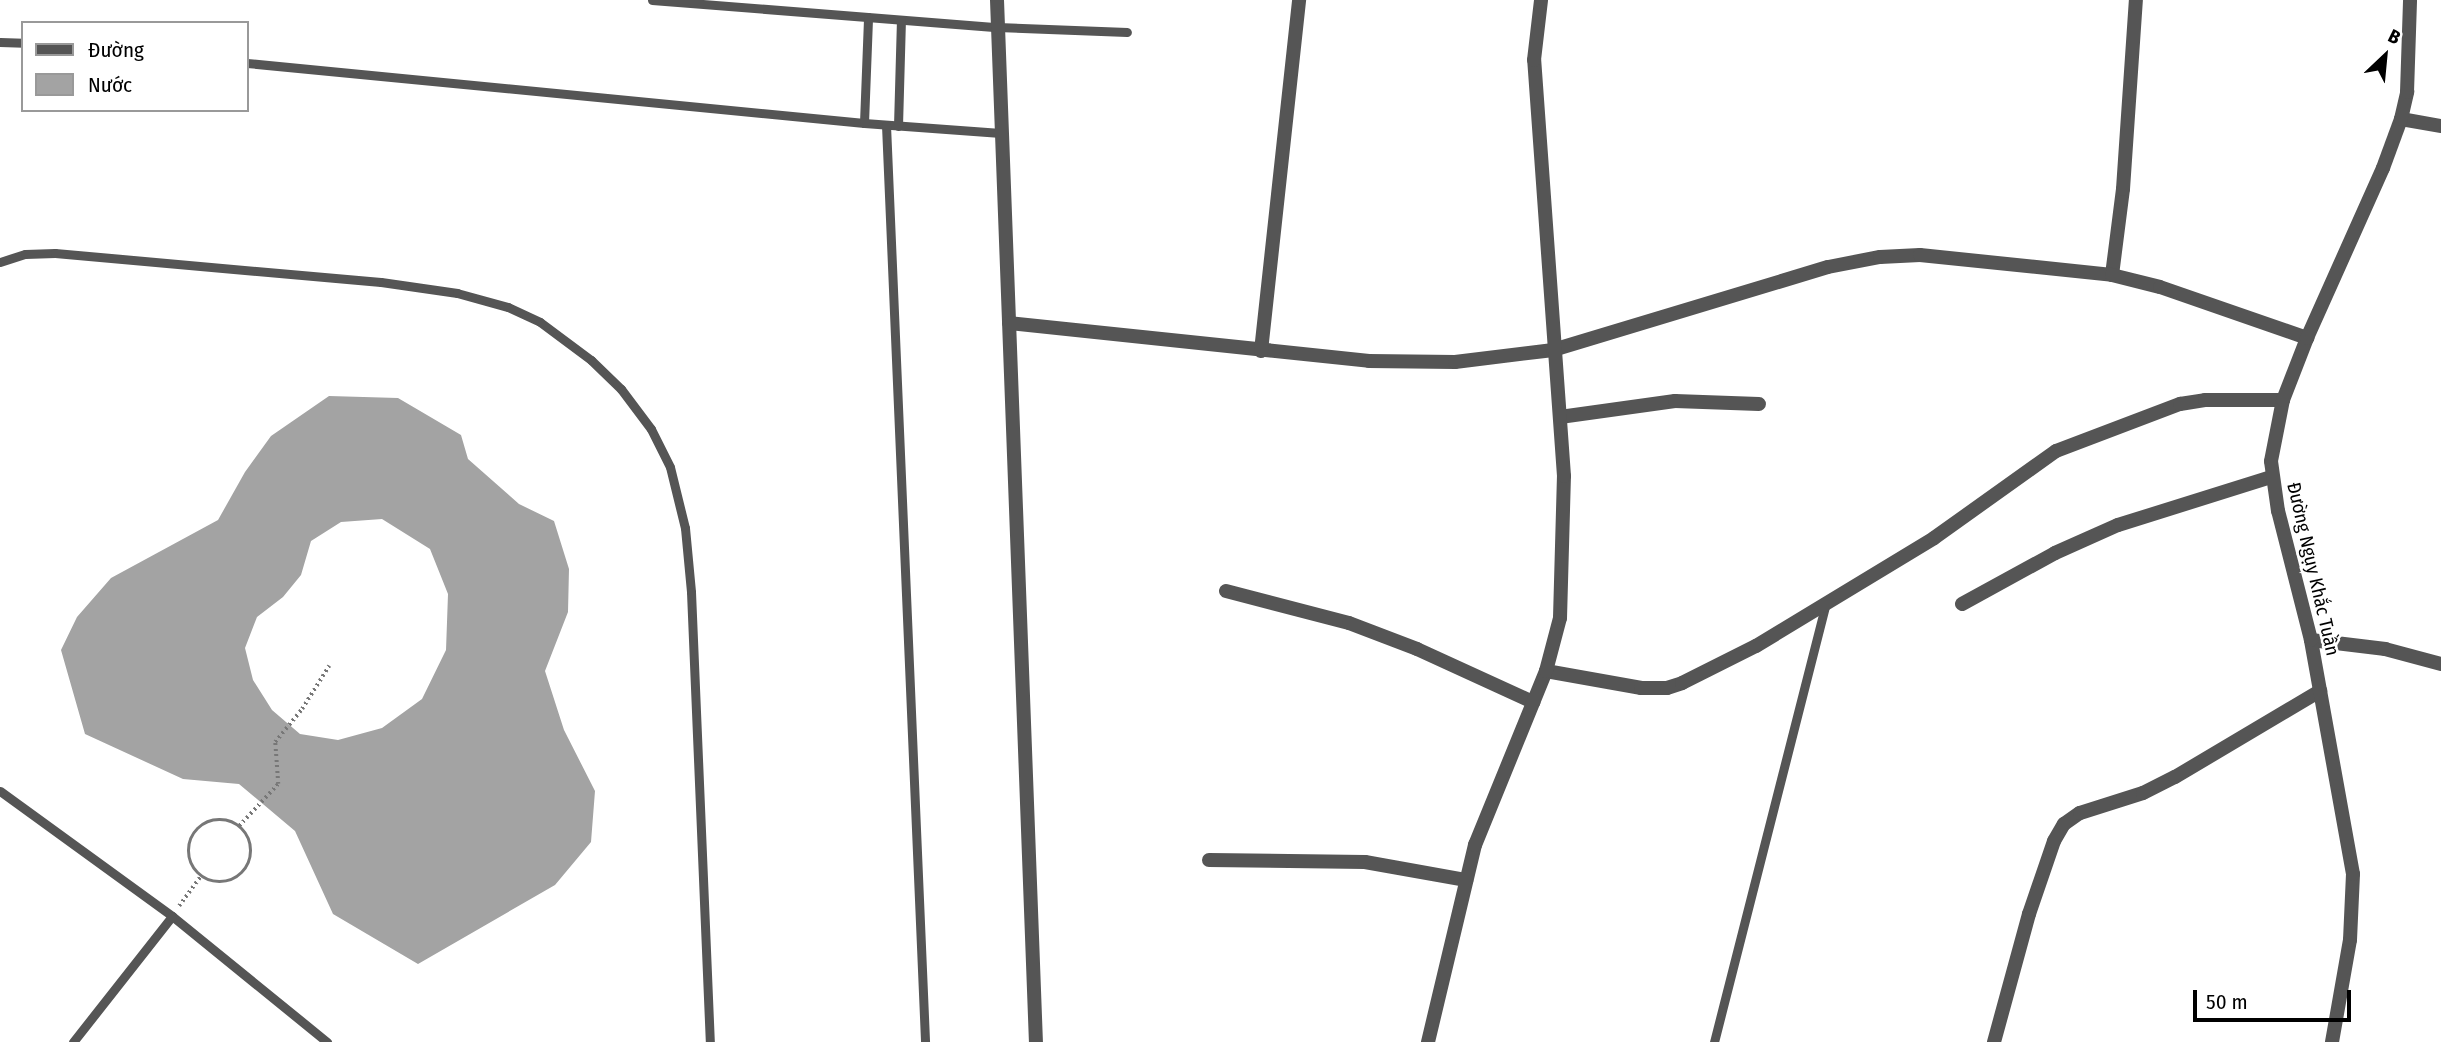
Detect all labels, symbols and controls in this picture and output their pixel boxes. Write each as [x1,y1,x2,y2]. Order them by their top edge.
legend [21,21,248,112]
north arrow [2350,21,2420,91]
text: B [2385,24,2404,49]
text: Đường [88,37,144,63]
text: Nước [88,72,132,98]
street label: Đường Ngụy Khắc Tuần [2282,480,2344,658]
scale bar [2196,976,2354,1020]
text: 50 m [2206,989,2248,1015]

